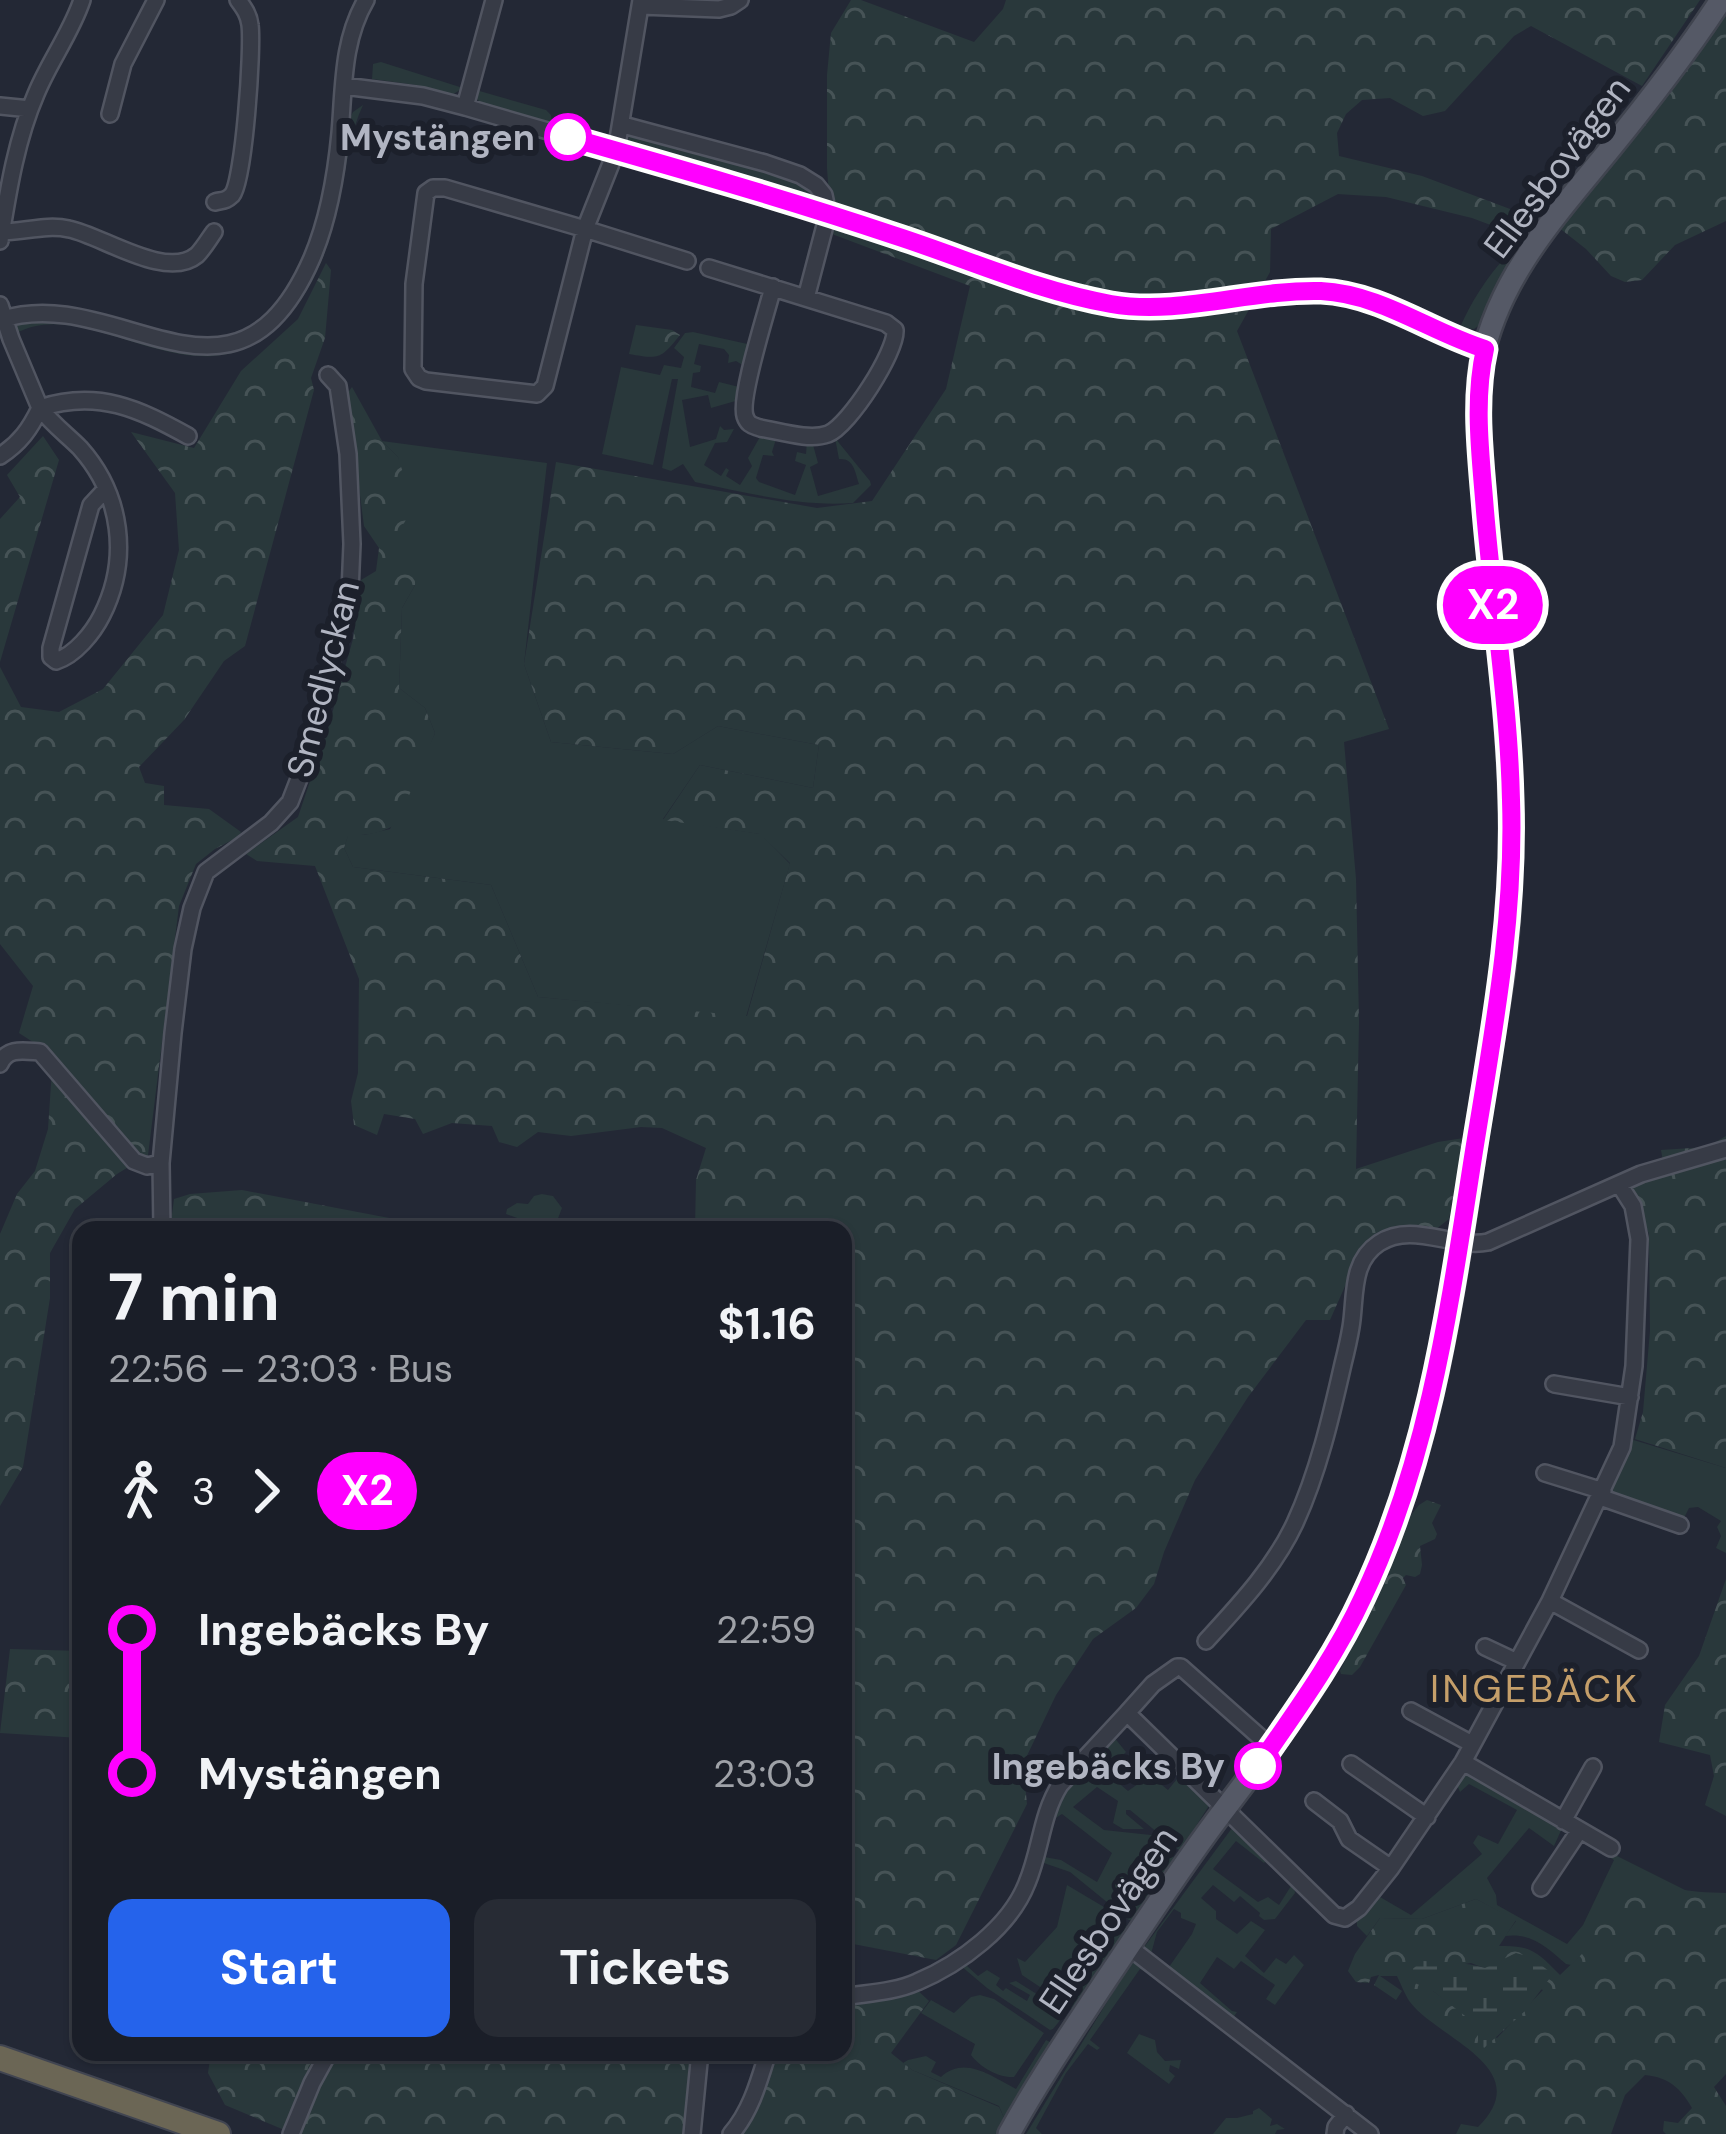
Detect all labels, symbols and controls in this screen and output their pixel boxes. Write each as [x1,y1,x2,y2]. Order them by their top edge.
street label: Ellesbovägen [1473,67,1641,267]
place label: Mystängen [340,114,535,161]
marker: Mystängen [546,115,590,159]
line badge: X2 [1439,566,1547,644]
street label: Smedlyckan [276,576,370,782]
text: X2 [1467,577,1519,632]
text: 7 min [108,1255,280,1340]
text: $1.16 [718,1294,816,1353]
text: 22:56 – 23:03 · Bus [108,1343,453,1394]
icon: walk [108,1458,174,1524]
icon: forward [233,1458,299,1524]
text: X2 [341,1463,393,1518]
text: 3 [192,1466,215,1517]
text: Ingebäcks By [198,1600,490,1659]
text: 22:59 [716,1604,816,1655]
district label: INGEBÄCK [1430,1663,1640,1714]
place label: Ingebäcks By [992,1743,1225,1790]
text: Mystängen [198,1744,442,1803]
marker: Ingebäcks By [1236,1744,1280,1788]
text: 23:03 [713,1748,816,1799]
street label: Ellesbovägen [1028,1817,1188,2023]
button: Start [108,1899,450,2037]
button: Tickets [474,1899,816,2037]

